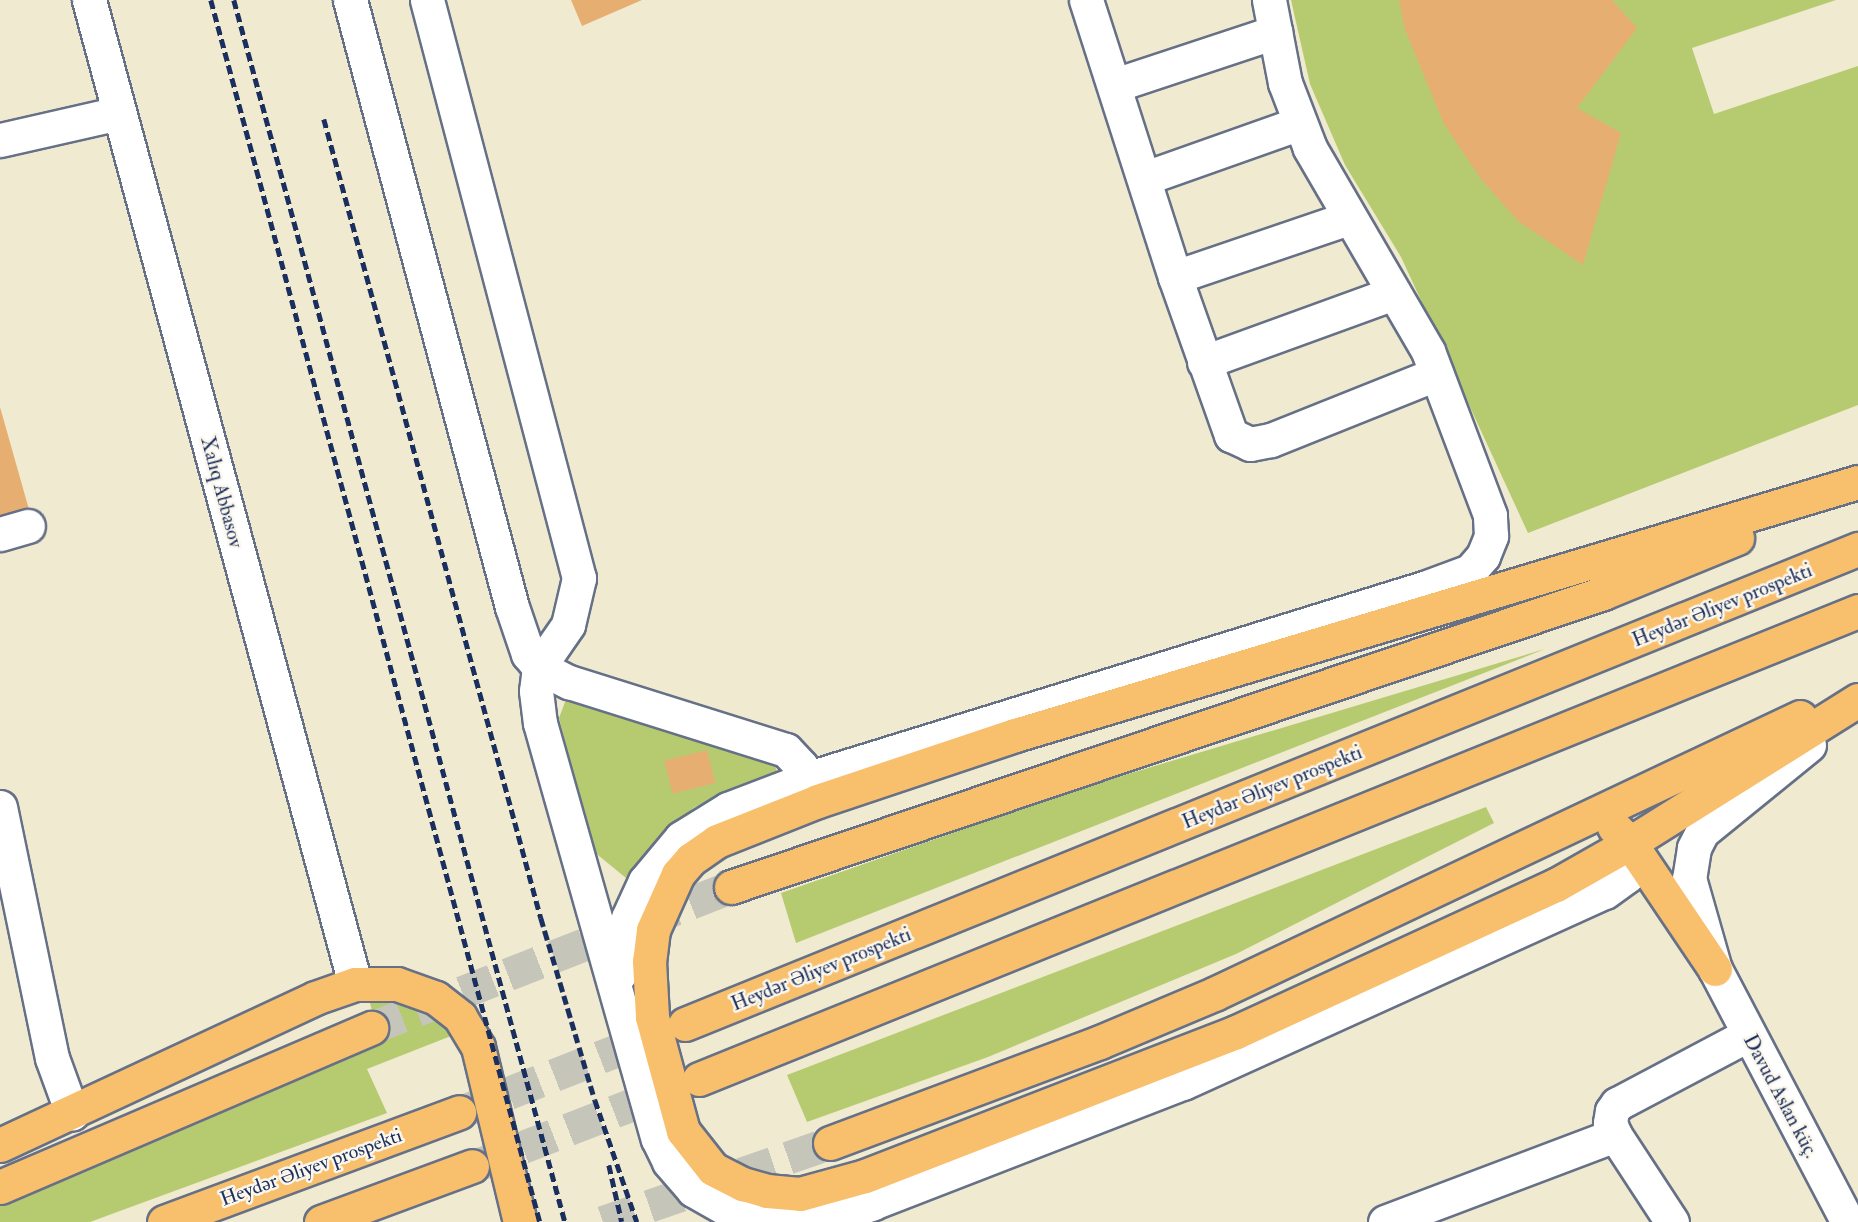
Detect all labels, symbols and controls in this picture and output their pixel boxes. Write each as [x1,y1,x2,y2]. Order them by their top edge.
street label: Xalıq Abbasov [196,434,248,550]
street label: Heydər Əliyev prospekti [1629,558,1815,652]
street label: Heydər Əliyev prospekti [1179,740,1365,834]
street label: Heydər Əliyev prospekti [728,922,914,1016]
street label: Davud Aslan küç. [1738,1030,1824,1162]
street label: Heydər Əliyev prospekti [217,1123,405,1211]

